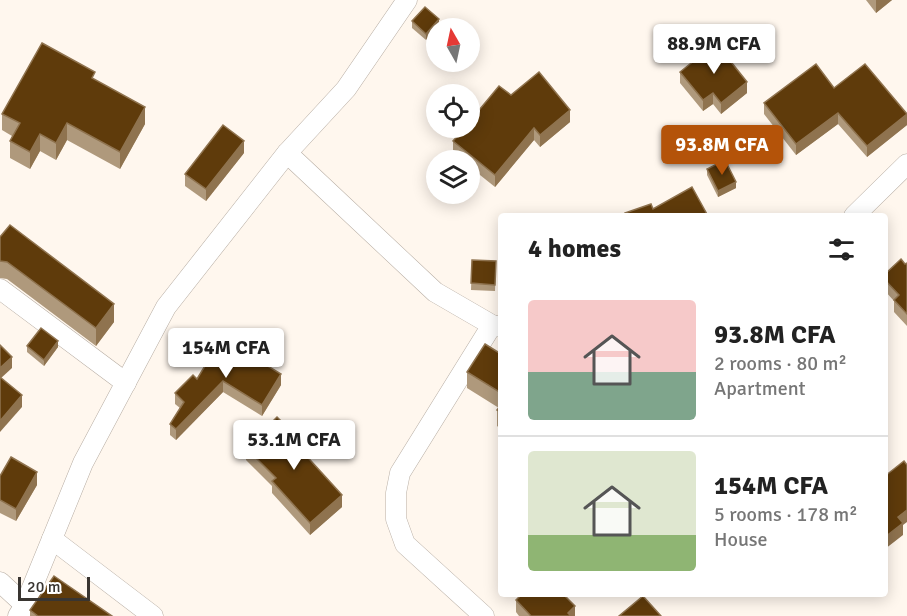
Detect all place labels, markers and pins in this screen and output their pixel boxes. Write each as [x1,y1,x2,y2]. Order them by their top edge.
pin: 88.9M CFA [645,24,783,75]
pin: 93.8M CFA [653,125,791,176]
pin: 154M CFA [164,328,288,379]
pin: 53.1M CFA [225,420,363,471]

